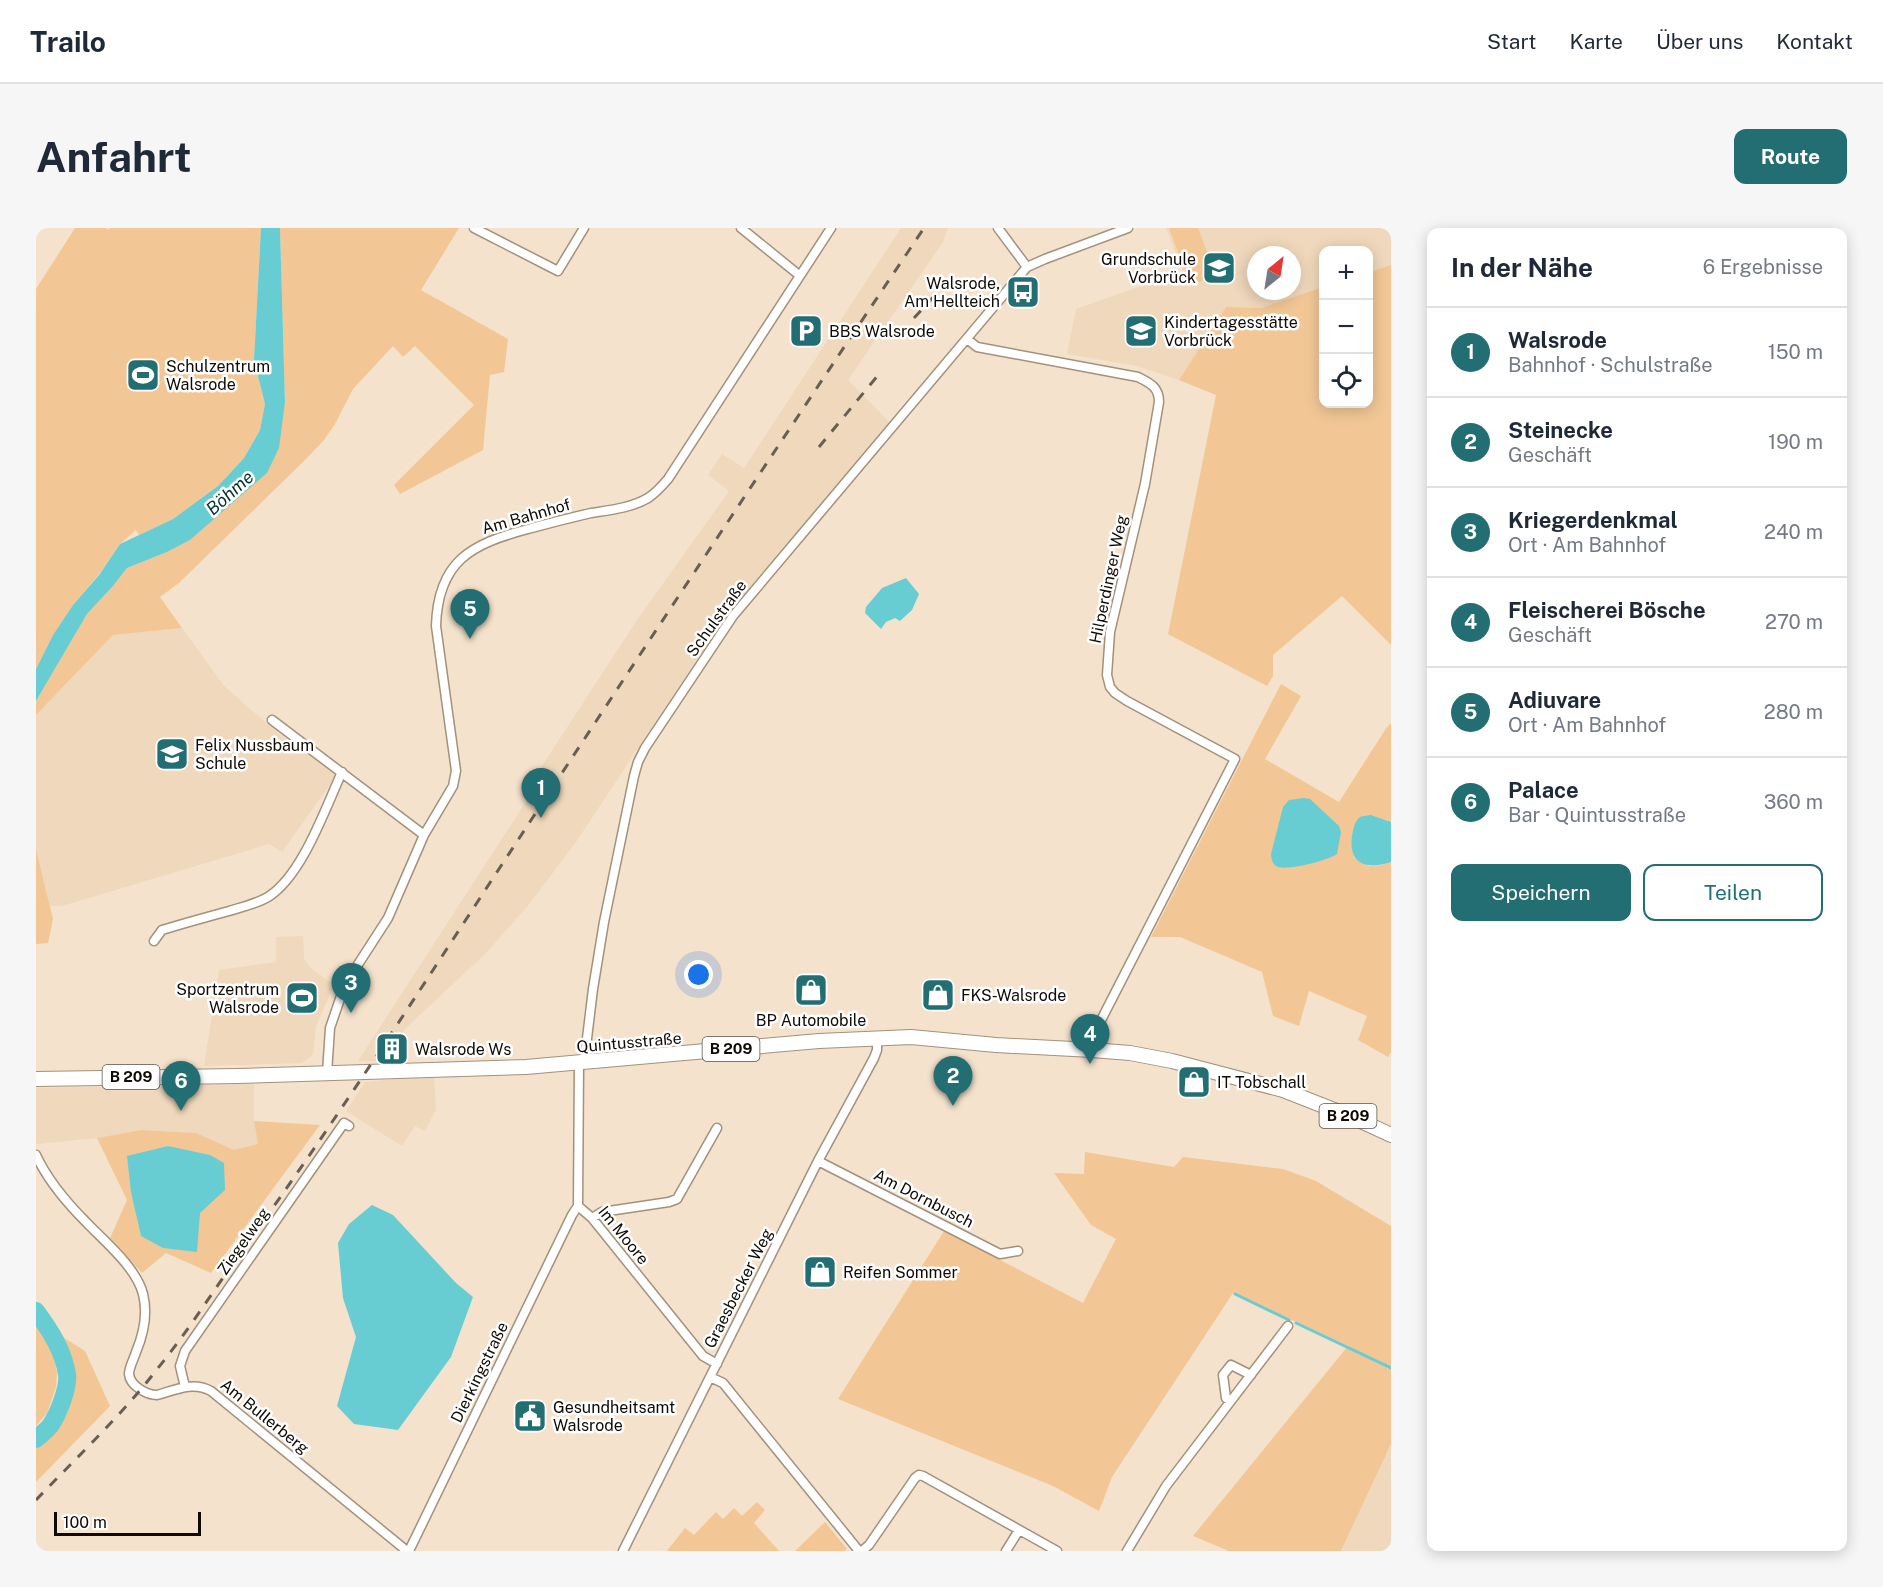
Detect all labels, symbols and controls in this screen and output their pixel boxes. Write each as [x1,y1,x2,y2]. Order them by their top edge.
text: Trailo [30,25,106,58]
text: Start [1487,29,1536,54]
text: Karte [1569,29,1623,54]
text: Über uns [1656,29,1743,54]
text: Kontakt [1776,29,1853,54]
button: Route [1734,129,1847,184]
text: Anfahrt [36,132,192,181]
north arrow [1247,246,1301,300]
map controls [1319,246,1373,408]
button: + [1319,246,1373,300]
place label: Grundschule Vorbrück [1101,250,1196,287]
school or university icon: Grundschule Vorbrück [1201,250,1237,286]
text: In der Nähe [1451,252,1593,283]
text: 6 Ergebnisse [1703,255,1823,279]
place label: Walsrode, Am Hellteich [904,274,1000,311]
bus stop icon: Walsrode, Am Hellteich [1005,274,1041,310]
button: − [1319,300,1373,354]
parking icon: BBS Walsrode [788,313,824,349]
school or university icon: Kindertagesstätte Vorbrück [1123,313,1159,349]
place label: Kindertagesstätte Vorbrück [1164,313,1298,350]
place label: BBS Walsrode [829,322,935,341]
text: Walsrode [1508,327,1607,353]
text: 1 [1466,340,1475,364]
text: 150 m [1768,340,1823,364]
text: Bahnhof · Schulstraße [1508,353,1713,377]
button: locate [1319,354,1373,408]
sports icon: Schulzentrum Walsrode [125,357,161,393]
place label: Schulzentrum Walsrode [166,357,270,394]
text: Steinecke [1508,417,1613,443]
text: 2 [1464,430,1477,454]
text: 190 m [1768,430,1823,454]
text: Geschäft [1508,443,1592,467]
water label: Böhme [202,466,258,519]
street label: Am Bahnhof [480,495,573,538]
text: Kriegerdenkmal [1508,507,1678,533]
street label: Hilperdinger Weg [1086,513,1131,645]
text: 3 [1464,520,1477,544]
text: 240 m [1764,520,1823,544]
text: Ort · Am Bahnhof [1508,533,1666,557]
street label: Schulstraße [682,576,751,660]
pin: 5 [450,590,490,639]
text: Fleischerei Bösche [1508,597,1706,623]
text: 4 [1464,610,1477,634]
text: 270 m [1765,610,1823,634]
text: Geschäft [1508,623,1592,647]
text: Adiuvare [1508,687,1601,713]
text: 5 [1464,700,1477,724]
text: 280 m [1764,700,1823,724]
text: Ort · Am Bahnhof [1508,713,1666,737]
school or university icon: Felix Nussbaum Schule [154,736,190,772]
place label: Felix Nussbaum Schule [195,736,314,773]
pin: 1 [522,768,560,818]
text: Palace [1508,777,1579,803]
text: 6 [1464,790,1477,814]
text: 360 m [1764,790,1823,814]
text: Bar · Quintusstraße [1508,803,1686,827]
button: Speichern [1451,864,1631,921]
button: Teilen [1643,864,1823,921]
your location [684,960,713,989]
pin: 3 [332,964,370,1013]
shop icon: BP Automobile [793,972,829,1008]
shop icon: FKS-Walsrode [920,977,956,1013]
place label: Sportzentrum Walsrode [176,980,279,1017]
sports icon: Sportzentrum Walsrode [284,980,320,1016]
place label: FKS-Walsrode [961,986,1066,1005]
place label: BP Automobile [756,1011,866,1030]
pin: 4 [1070,1014,1110,1064]
street label: Quintusstraße [576,1028,682,1057]
building icon: Walsrode Ws [374,1031,410,1067]
road number: B 209 [702,1037,760,1061]
place label: Walsrode Ws [415,1040,511,1059]
pin: 2 [934,1056,972,1106]
pin: 6 [162,1062,200,1111]
shop icon: IT Tobschall [1176,1064,1212,1100]
road number: B 209 [102,1065,160,1089]
place label: IT Tobschall [1217,1073,1306,1092]
road number: B 209 [1320,1104,1376,1128]
street label: Am Dornbusch [871,1165,977,1232]
street label: Im Moore [594,1202,653,1268]
street label: Ziegelweg [213,1204,273,1278]
street label: Graesbecker Weg [700,1225,777,1351]
shop icon: Reifen Sommer [802,1254,838,1290]
place label: Reifen Sommer [843,1263,958,1282]
street label: Dierkingstraße [447,1319,512,1426]
street label: Am Bullerberg [217,1375,313,1458]
public building icon: Gesundheitsamt Walsrode [512,1398,548,1434]
place label: Gesundheitsamt Walsrode [553,1398,675,1435]
scale bar [54,1509,201,1536]
text: 100 m [63,1513,107,1532]

